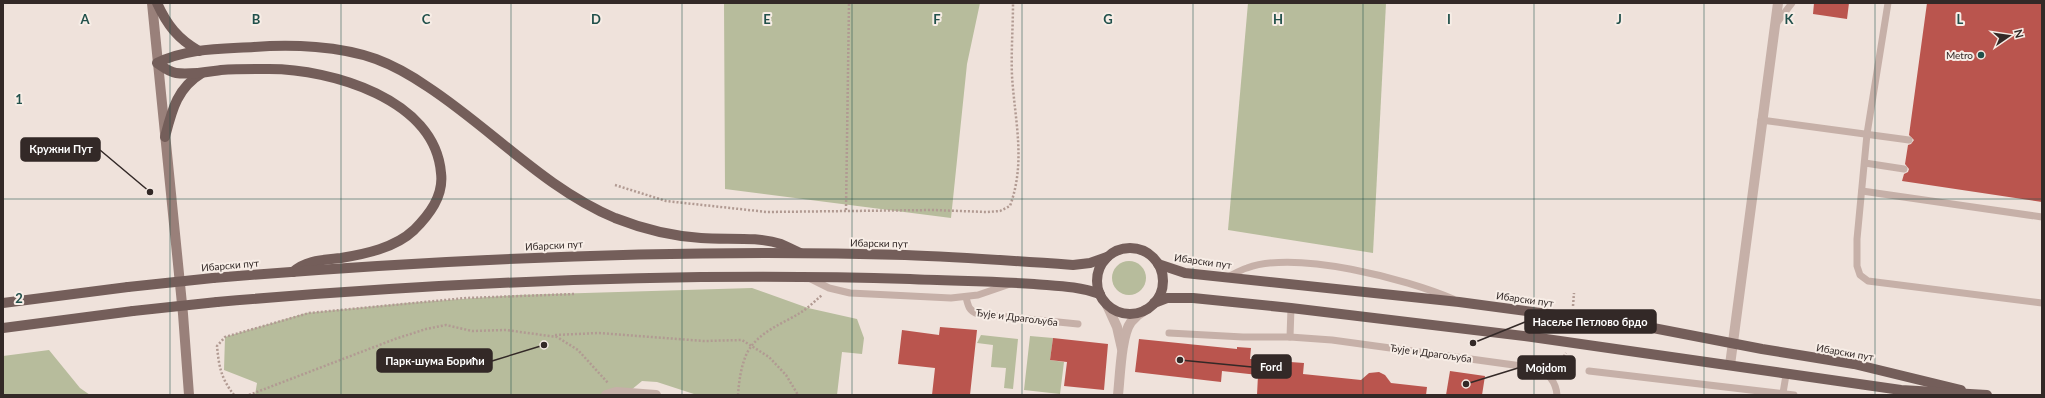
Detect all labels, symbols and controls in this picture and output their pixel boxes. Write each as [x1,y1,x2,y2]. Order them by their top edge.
text: A [79,11,90,27]
text: B [252,11,261,27]
text: C [422,11,431,27]
text: D [591,11,601,27]
text: E [763,11,771,27]
text: F [933,11,941,27]
text: G [1103,11,1113,27]
text: H [1273,11,1283,27]
text: I [1447,11,1451,27]
text: J [1616,11,1622,27]
text: K [1785,11,1795,27]
text: L [1957,11,1964,27]
north arrow [1989,16,2029,56]
text: N [2012,28,2027,39]
place label: Metro [1946,49,1973,61]
marker: Metro [1976,50,1986,60]
text: 1 [15,91,23,107]
callout: Кружни Пут [21,138,100,161]
text: Кружни Пут [29,142,93,155]
street label: Ибарски пут [850,236,908,250]
street label: Ибарски пут [525,237,583,253]
street label: Ибарски пут [1173,251,1233,271]
street label: Ибарски пут [201,256,259,274]
street label: Ибарски пут [1495,289,1555,309]
text: 2 [15,290,23,306]
street label: Ђује и Драгољуба [975,306,1059,328]
callout: Насеље Петлово брдо [1525,310,1656,333]
text: Насеље Петлово брдо [1533,315,1647,328]
street label: Ђује и Драгољуба [1389,341,1473,365]
street label: Ибарски пут [1815,341,1875,363]
callout: Парк-шума Борићи [377,349,492,372]
text: Парк-шума Борићи [385,354,485,367]
callout: Ford [1252,355,1291,378]
callout: Mojdom [1518,356,1575,379]
text: Ford [1260,360,1282,373]
text: Mojdom [1525,361,1567,374]

